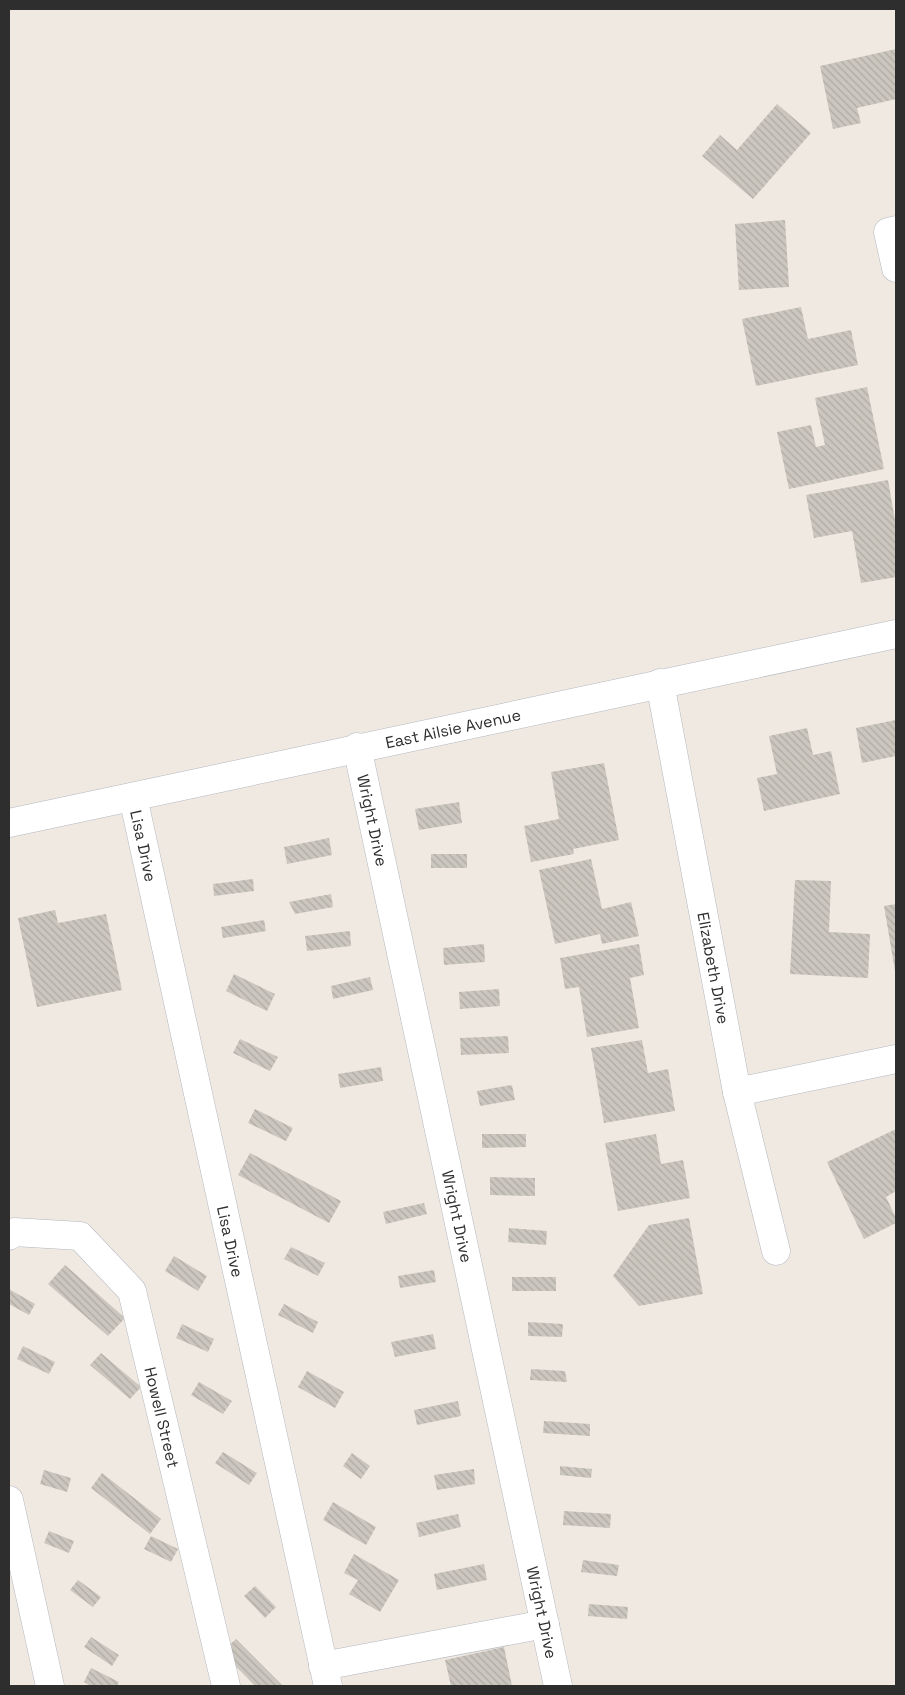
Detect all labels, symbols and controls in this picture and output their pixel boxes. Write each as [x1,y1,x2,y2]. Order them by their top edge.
street label: East Ailsie Avenue [383,704,523,754]
street label: Wright Drive [352,772,392,868]
street label: Lisa Drive [125,808,161,884]
street label: Elizabeth Drive [692,910,734,1026]
street label: Wright Drive [437,1168,477,1264]
street label: Lisa Drive [212,1204,248,1279]
street label: Howell Street [139,1365,184,1470]
street label: Wright Drive [522,1564,562,1661]

